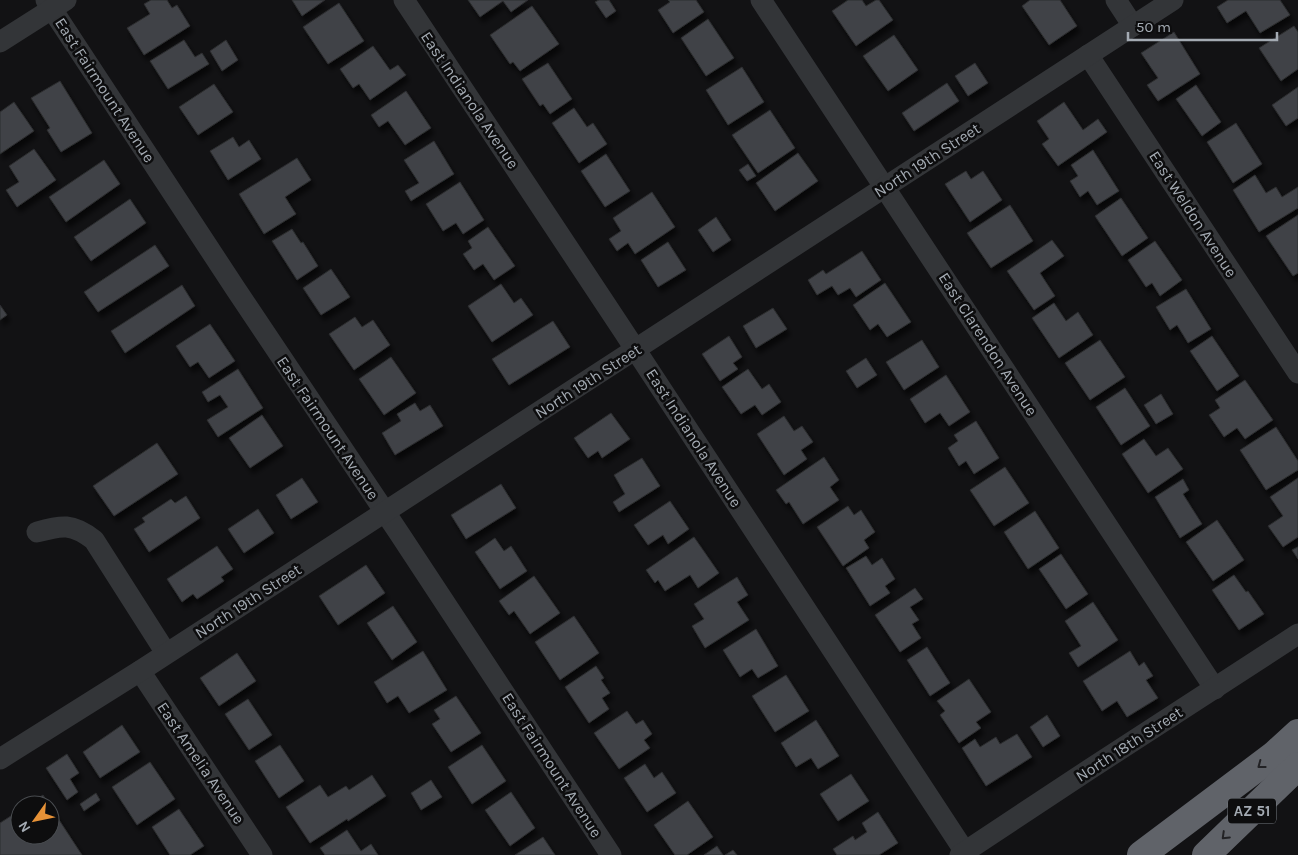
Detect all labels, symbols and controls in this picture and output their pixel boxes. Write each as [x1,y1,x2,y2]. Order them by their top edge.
scale bar [1128,10,1277,42]
street label: East Fairmount Avenue [51,14,159,166]
text: 50 m [1136,18,1171,36]
street label: East Indianola Avenue [417,28,523,172]
street label: North 19th Street [870,119,984,201]
street label: East Weldon Avenue [1145,147,1241,281]
street label: East Clarendon Avenue [935,269,1041,419]
street label: North 19th Street [531,340,645,422]
street label: East Fairmount Avenue [273,353,383,503]
street label: East Indianola Avenue [642,365,746,511]
street label: North 19th Street [191,560,305,642]
street label: East Fairmount Avenue [498,689,606,841]
street label: East Amelia Avenue [153,698,249,828]
street label: North 18th Street [1072,702,1186,786]
one-way arrow [1257,759,1267,768]
north arrow [10,795,60,845]
road number: AZ 51 [1228,798,1276,824]
text: N [15,818,34,836]
one-way arrow [1222,830,1231,839]

